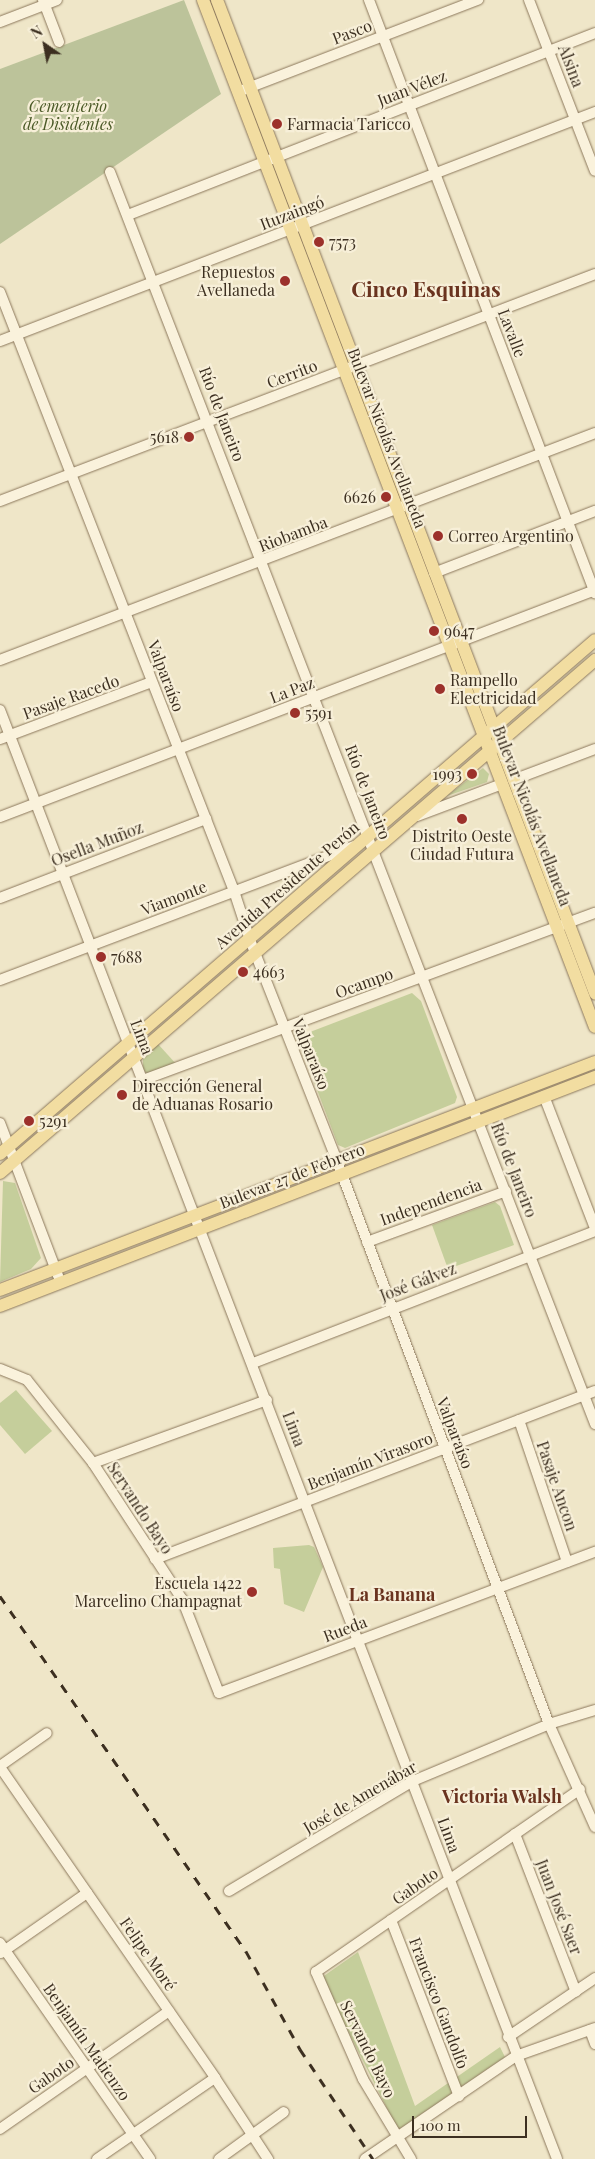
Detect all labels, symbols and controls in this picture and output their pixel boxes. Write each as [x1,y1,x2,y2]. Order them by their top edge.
street label: Pasco [329,16,375,48]
north arrow [20,20,70,70]
text: N [27,21,46,43]
street label: Alsina [554,42,588,90]
street label: Juan Vélez [374,66,450,110]
park label: Cementerio de Disidentes [23,96,113,134]
place label: Farmacia Taricco [287,114,411,134]
marker: Farmacia Taricco [271,118,283,130]
street label: Ituzaingó [257,192,327,234]
place label: 7573 [329,232,356,252]
marker: 7573 [313,236,325,248]
place label: Repuestos Avellaneda [197,262,275,300]
marker: Repuestos Avellaneda [279,275,291,287]
district label: Cinco Esquinas [351,275,501,301]
street label: Lavalle [494,306,530,360]
street label: Bulevar Nicolás Avellaneda [344,345,430,531]
street label: Cerrito [264,356,320,392]
street label: Río de Janeiro [195,364,249,464]
place label: 5618 [150,427,179,447]
marker: 5618 [183,431,195,443]
place label: 6626 [344,487,376,507]
marker: 6626 [380,491,392,503]
street label: Riobamba [256,512,330,556]
place label: Correo Argentino [448,526,574,546]
marker: Correo Argentino [432,530,444,542]
place label: 9647 [444,621,475,641]
marker: 9647 [428,625,440,637]
street label: Valparaíso [144,638,188,714]
place label: Rampello Electricidad [450,670,537,708]
street label: Pasaje Racedo [20,671,122,723]
street label: La Paz [267,673,317,707]
marker: Rampello Electricidad [434,683,446,695]
place label: 5591 [305,703,332,723]
marker: 5591 [289,707,301,719]
street label: Bulevar Nicolás Avellaneda [489,723,575,909]
street label: Río de Janeiro [341,742,395,842]
place label: 1993 [433,764,462,784]
marker: 1993 [466,768,478,780]
marker: Distrito Oeste Ciudad Futura [456,813,468,825]
street label: Avenida Presidente Perón [211,817,363,953]
street label: Osella Muñoz [48,818,146,870]
place label: Distrito Oeste Ciudad Futura [410,826,514,864]
street label: Viamonte [139,877,209,919]
place label: 7688 [111,947,142,967]
marker: 7688 [95,951,107,963]
place label: 4663 [253,962,285,982]
street label: Ocampo [333,964,395,1002]
marker: 4663 [237,966,249,978]
street label: Valparaíso [288,1016,334,1092]
street label: Lima [127,1017,157,1057]
place label: Dirección General de Aduanas Rosario [132,1076,274,1114]
marker: Dirección General de Aduanas Rosario [116,1089,128,1101]
place label: 5291 [39,1111,67,1131]
marker: 5291 [23,1115,35,1127]
street label: Río de Janeiro [487,1120,541,1220]
street label: Bulevar 27 de Febrero [217,1139,367,1213]
street label: Independencia [378,1175,484,1229]
street label: José Gálvez [377,1259,459,1305]
street label: Valparaíso [433,1395,477,1471]
street label: Lima [279,1409,309,1449]
street label: Benjamín Virasoro [304,1428,436,1494]
street label: Pasaje Ancon [533,1438,581,1534]
street label: Servando Bayo [103,1458,177,1558]
place label: Escuela 1422 Marcelino Champagnat [74,1573,242,1611]
district label: La Banana [349,1583,435,1605]
marker: Escuela 1422 Marcelino Champagnat [246,1586,258,1598]
street label: Rueda [321,1612,369,1646]
street label: José de Amenábar [300,1757,420,1837]
district label: Victoria Walsh [442,1785,562,1807]
street label: Lima [434,1815,464,1855]
street label: Juan José Saer [532,1857,586,1957]
street label: Gaboto [388,1863,442,1909]
street label: Felipe Moré [116,1914,180,1994]
street label: Francisco Gandolfo [405,1935,473,2071]
street label: Benjamín Matienzo [39,1980,135,2104]
street label: Servando Bayo [336,1997,400,2101]
street label: Gaboto [24,2052,78,2098]
scale bar [415,2106,530,2138]
text: 100 m [420,2115,461,2135]

